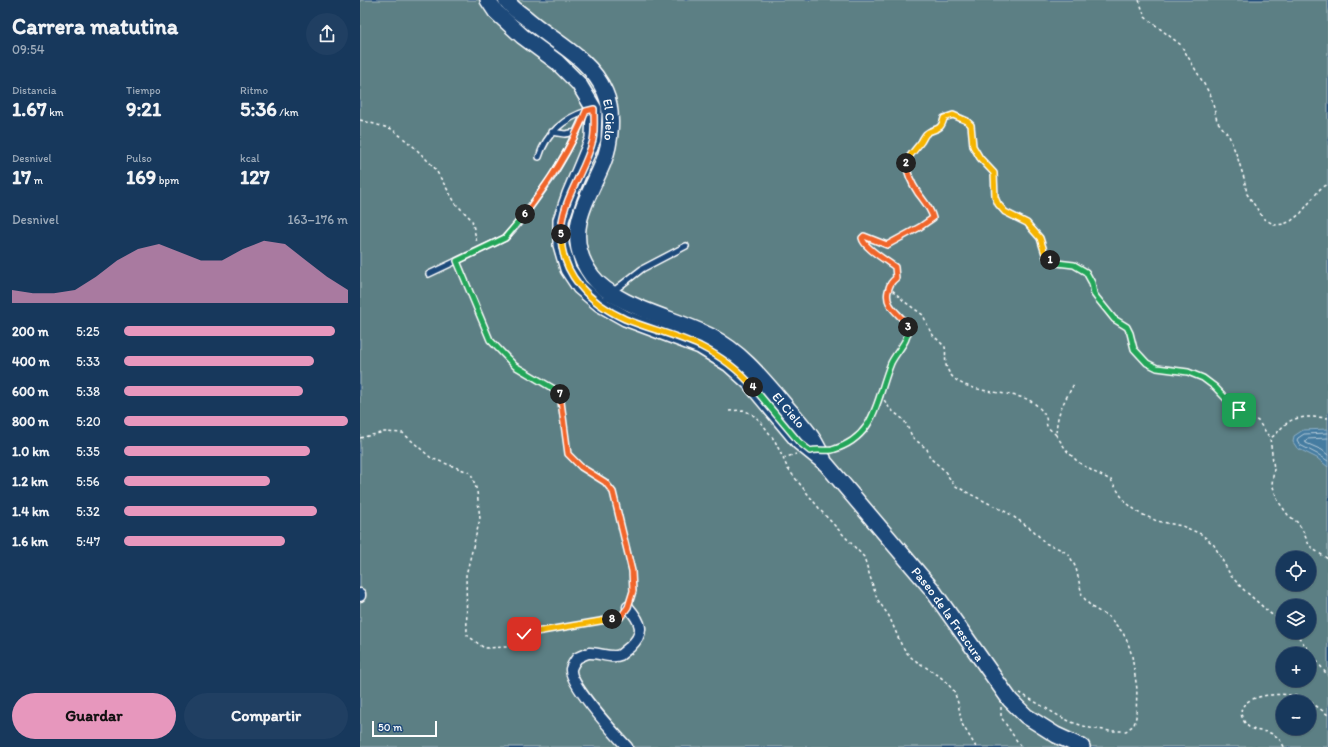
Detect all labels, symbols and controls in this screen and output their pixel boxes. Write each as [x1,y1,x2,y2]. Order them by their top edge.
text: Carrera matutina [12,13,178,40]
button: share [306,13,348,55]
text: 09:54 [12,42,45,57]
text: Distancia [12,84,56,97]
text: Tiempo [126,84,160,97]
text: Ritmo [240,84,268,97]
text: 1.67 [12,97,47,121]
text: 9:21 [126,97,161,121]
text: 5:36 [240,97,277,121]
street label: El Cielo [600,97,618,142]
text: km [47,106,64,119]
text: /km [277,106,299,119]
text: Desnivel [12,152,52,165]
text: Pulso [126,152,152,165]
text: kcal [240,152,260,165]
pin: 2 [896,153,916,173]
text: 2 [903,156,909,169]
text: 17 [12,165,31,189]
text: 169 [126,165,156,189]
text: 127 [240,165,270,189]
text: m [31,174,43,187]
text: bpm [156,174,179,187]
pin: 6 [515,204,535,224]
text: 6 [522,207,528,220]
text: Desnivel [12,212,59,227]
text: 163–176 m [288,212,348,227]
pin: 5 [551,224,571,244]
text: 5 [558,227,564,240]
pin: 1 [1040,250,1060,270]
text: 1 [1047,253,1053,266]
pin: 3 [898,317,918,337]
text: 3 [905,320,911,333]
text: 200 m [12,324,49,339]
text: 5:25 [76,324,100,339]
text: 400 m [12,354,50,369]
text: 5:33 [76,354,100,369]
pin: 4 [743,377,763,397]
text: 4 [750,380,756,393]
text: 600 m [12,384,49,399]
text: 5:38 [76,384,100,399]
pin: 7 [550,384,570,404]
text: 7 [557,387,563,400]
street label: El Cielo [770,389,809,431]
pin [1222,393,1256,427]
icon: arrive [1228,399,1250,421]
text: 800 m [12,414,49,429]
text: 5:20 [76,414,101,429]
text: 1.0 km [12,444,49,459]
text: 5:35 [76,444,100,459]
text: 1.2 km [12,474,48,489]
text: 5:56 [76,474,100,489]
text: 1.4 km [12,504,49,519]
text: 5:32 [76,504,100,519]
text: 1.6 km [12,534,48,549]
text: 5:47 [76,534,100,549]
map controls [1276,551,1316,735]
button: locate [1276,551,1316,591]
street label: Paseo de la Frescura [909,564,988,664]
button: layers [1276,599,1316,639]
pin: 8 [602,609,622,629]
text: 8 [609,612,615,625]
pin [507,617,541,651]
icon: check [513,623,535,645]
button: + [1276,647,1316,687]
button: Guardar [12,693,176,739]
button: Compartir [184,693,348,739]
button: − [1276,695,1316,735]
scale bar [372,719,437,738]
text: 50 m [378,721,402,734]

